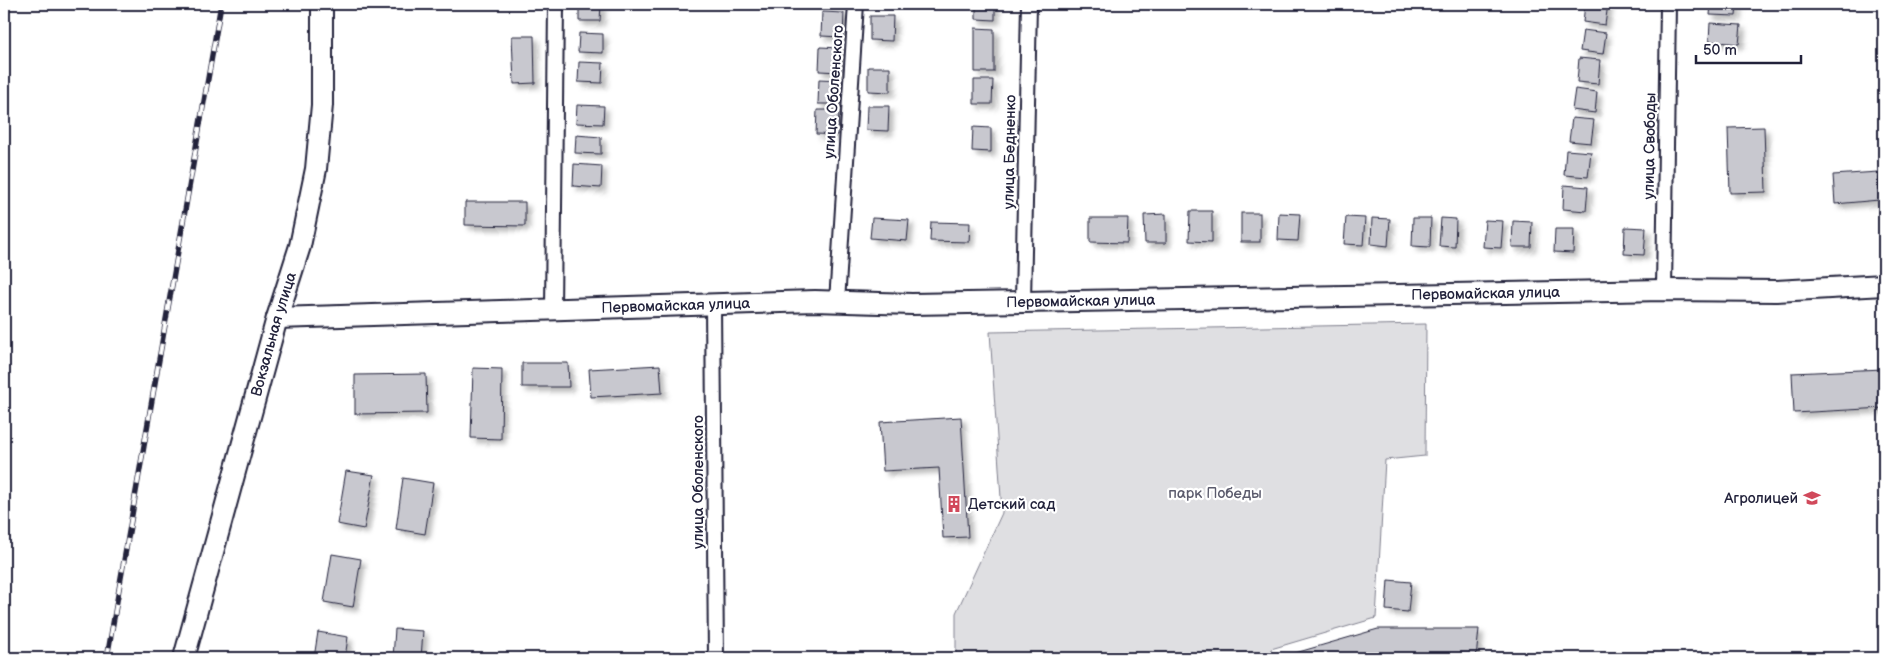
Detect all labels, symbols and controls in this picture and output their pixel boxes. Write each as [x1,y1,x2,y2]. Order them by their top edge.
street label: улица Оболенского [820,24,848,159]
scale bar [1696,32,1800,64]
text: 50 m [1703,41,1737,60]
street label: улица Свободы [1640,92,1660,200]
street label: улица Бедненко [1000,95,1020,209]
street label: Вокзальная улица [247,269,301,398]
street label: Первомайская улица [1411,282,1560,304]
street label: Первомайская улица [1006,290,1155,312]
street label: Первомайская улица [601,294,751,317]
street label: улица Оболенского [689,415,708,549]
park label: парк Победы [1168,484,1262,503]
school or university icon: Агролицей [1802,488,1822,508]
place label: Агролицей [1723,489,1798,508]
building icon: Детский сад [944,494,964,514]
place label: Детский сад [968,495,1055,514]

